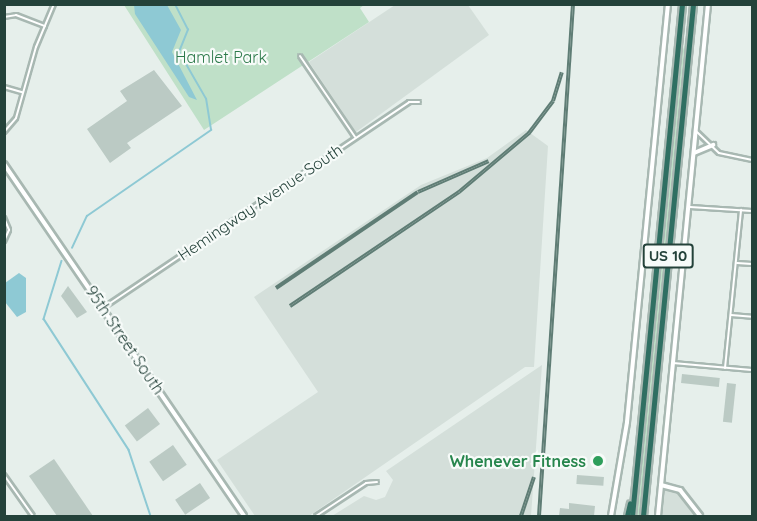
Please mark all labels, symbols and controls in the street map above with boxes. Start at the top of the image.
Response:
park label: Hamlet Park [175,47,267,67]
street label: Hemingway Avenue South [174,140,346,264]
road number: US 10 [642,244,694,268]
street label: 95th Street South [82,282,168,398]
place label: Whenever Fitness [450,451,586,471]
marker: Whenever Fitness [591,454,605,468]

